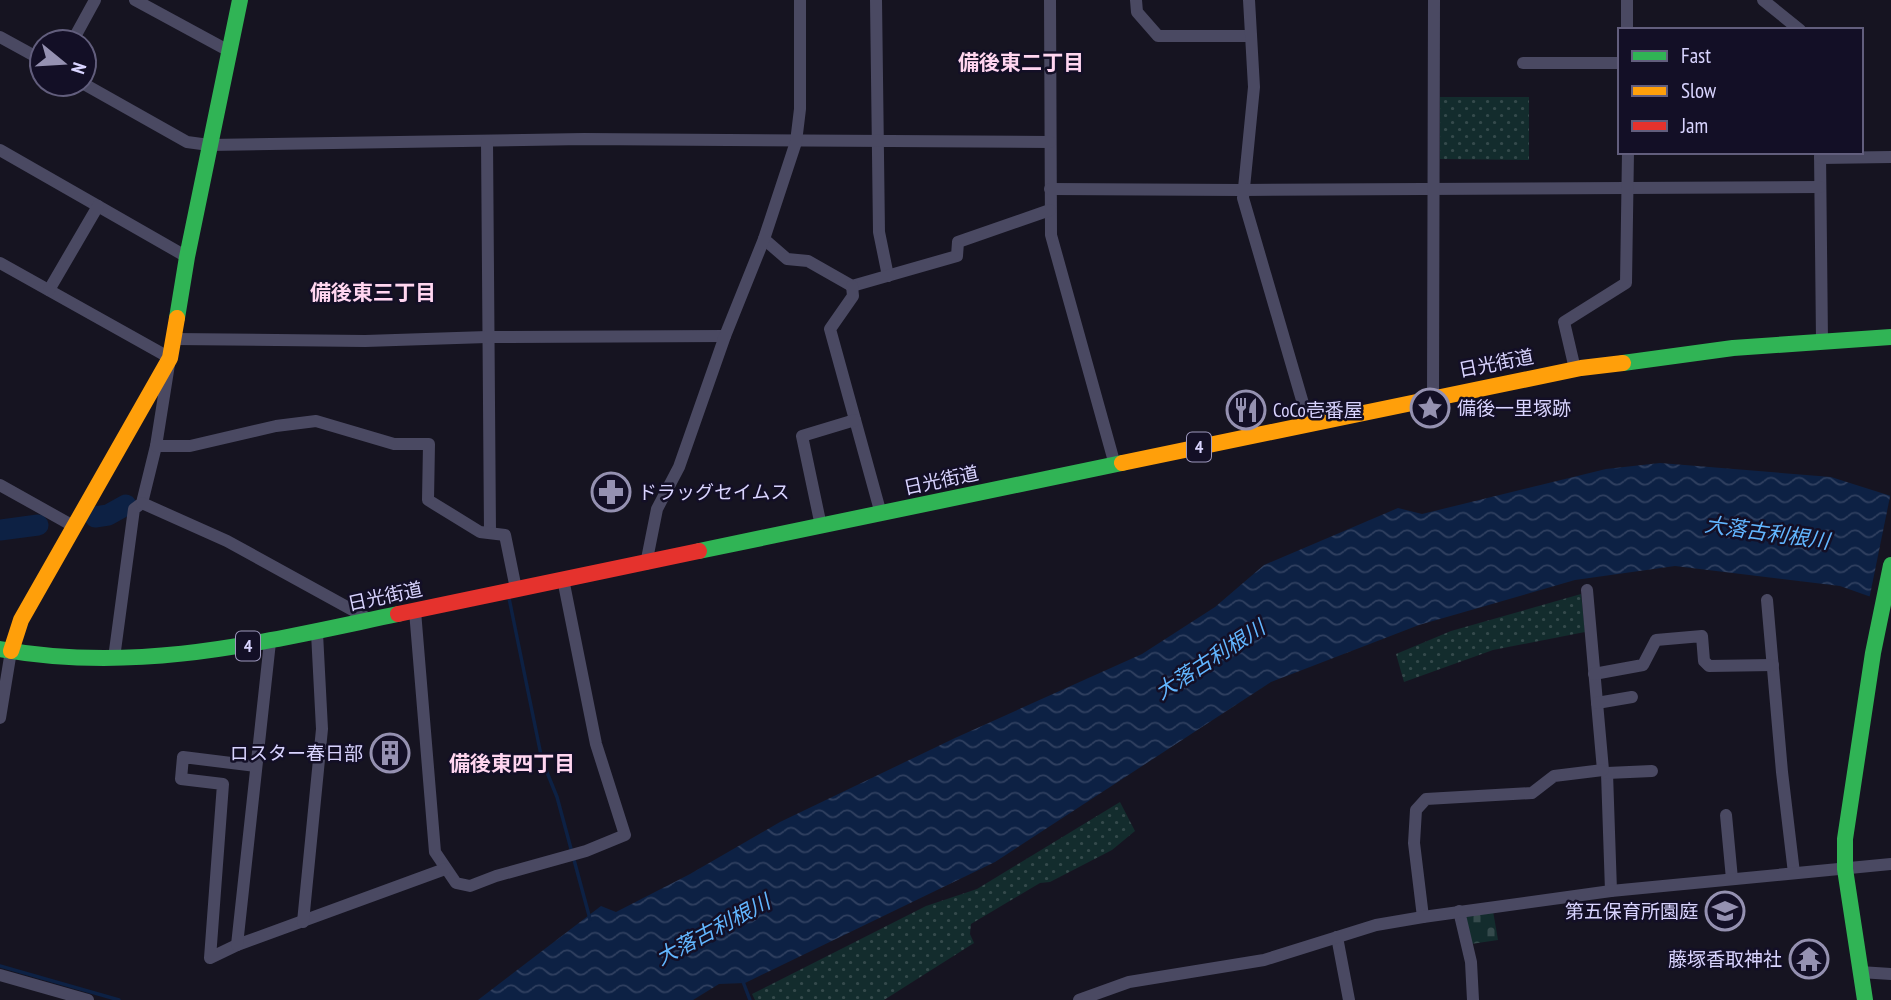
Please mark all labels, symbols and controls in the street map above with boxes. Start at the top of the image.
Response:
north arrow [28,28,98,98]
legend [1618,28,1863,154]
text: Fast [1681,42,1711,69]
district label: 備後東二丁目 [958,49,1084,76]
text: N [66,60,92,77]
text: Slow [1681,77,1717,104]
text: Jam [1680,112,1708,139]
district label: 備後東三丁目 [310,279,436,306]
street label: 日光街道 [1456,344,1536,382]
place icon: 備後一里塚跡 [1409,387,1451,429]
restaurant icon: CoCo壱番屋 [1225,389,1267,431]
place label: 備後一里塚跡 [1457,396,1571,420]
place label: CoCo壱番屋 [1273,398,1363,422]
road number: 4 [1187,432,1211,462]
street label: 日光街道 [901,460,981,500]
pharmacy icon: ドラッグセイムス [590,471,632,513]
place label: ドラッグセイムス [638,480,790,504]
water label: 大落古利根川 [1703,510,1833,555]
street label: 日光街道 [345,576,425,616]
water label: 大落古利根川 [1150,613,1272,705]
road number: 4 [236,632,260,660]
building icon: ロスター春日部 [369,732,411,774]
place label: ロスター春日部 [230,741,363,765]
district label: 備後東四丁目 [449,750,575,777]
water label: 大落古利根川 [651,887,776,971]
school or university icon: 第五保育所園庭 [1704,890,1746,932]
place label: 第五保育所園庭 [1565,899,1698,923]
temple icon: 藤塚香取神社 [1788,938,1830,980]
place label: 藤塚香取神社 [1668,947,1782,971]

